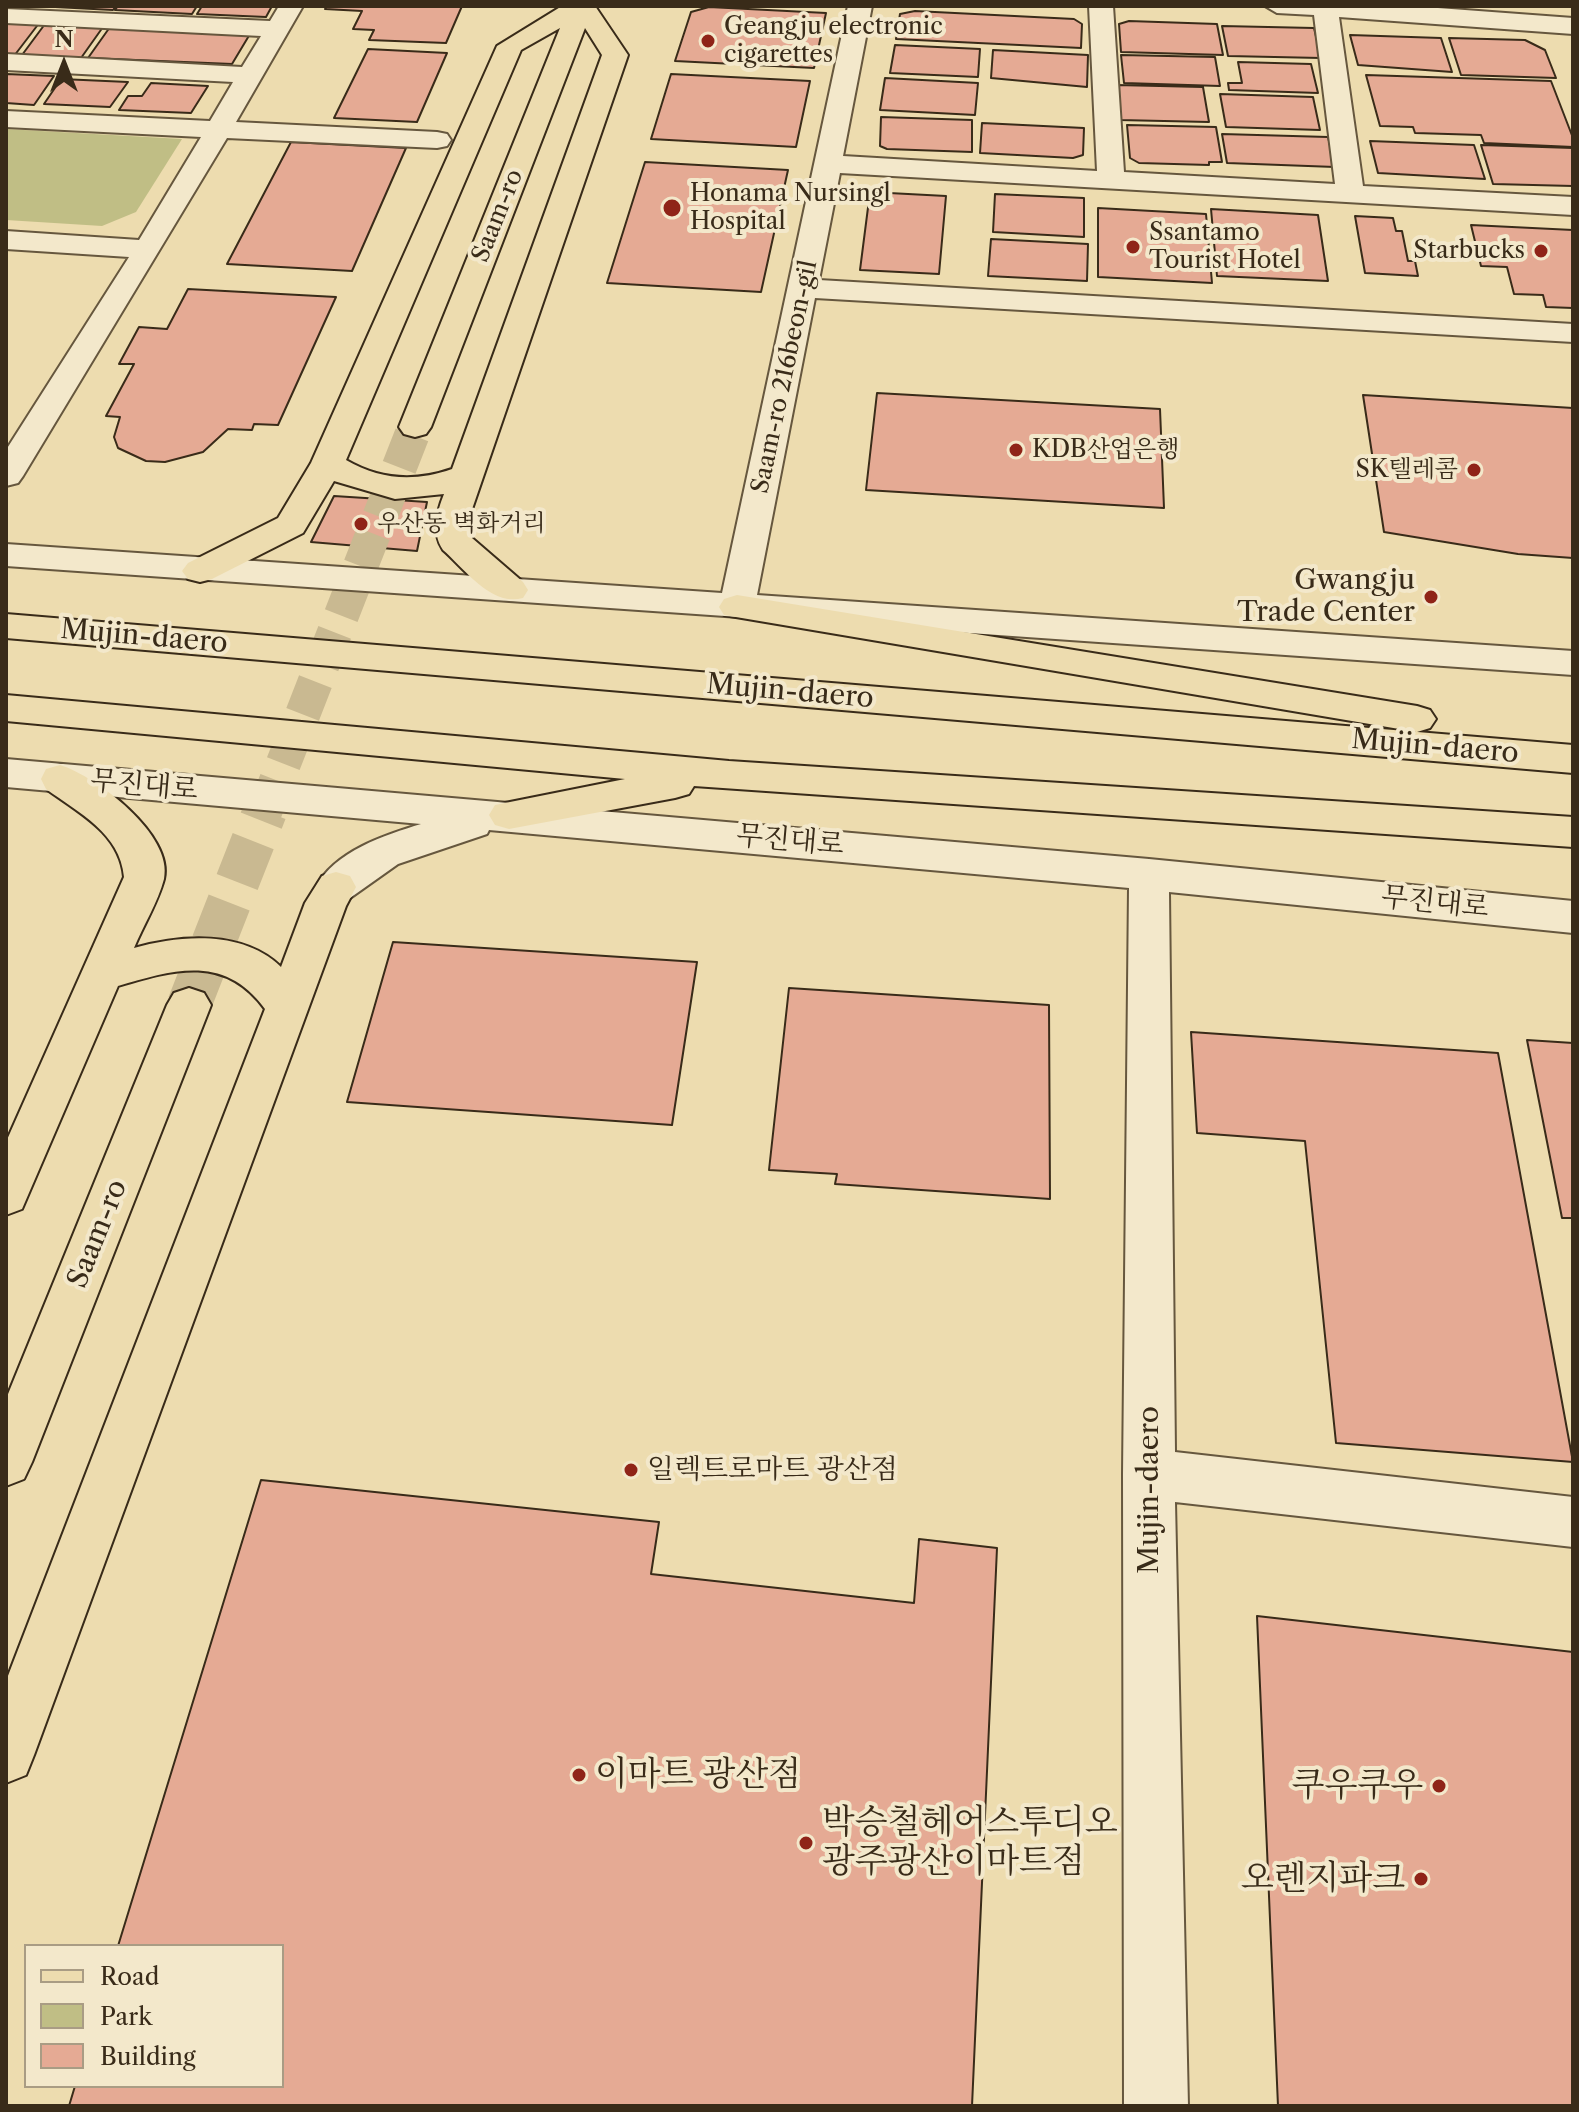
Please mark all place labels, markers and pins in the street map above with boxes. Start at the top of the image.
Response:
place label: Geangju electronic cigarettes [724,13,943,69]
marker: Geangju electronic cigarettes [699,32,717,50]
place label: Honama Nursingl Hospital [690,180,891,236]
marker: Honama Nursingl Hospital [661,197,683,219]
place label: Ssantamo Tourist Hotel [1149,219,1301,275]
place label: Starbucks [1413,237,1525,265]
marker: Ssantamo Tourist Hotel [1124,238,1142,256]
marker: Starbucks [1532,242,1550,260]
place label: KDB산업은행 [1032,436,1179,464]
marker: KDB산업은행 [1007,441,1025,459]
place label: SK텔레콤 [1355,456,1458,484]
marker: SK텔레콤 [1465,461,1483,479]
place label: 우산동 벽화거리 [377,510,546,538]
marker: 우산동 벽화거리 [352,515,370,533]
place label: Gwangju Trade Center [1237,564,1415,630]
marker: Gwangju Trade Center [1422,588,1440,606]
place label: 일렉트로마트 광산점 [647,1453,898,1487]
marker: 일렉트로마트 광산점 [622,1461,640,1479]
place label: 이마트 광산점 [595,1755,801,1795]
marker: 이마트 광산점 [570,1766,588,1784]
place label: 쿠우쿠우 [1292,1766,1423,1806]
marker: 쿠우쿠우 [1430,1777,1448,1795]
place label: 박승철헤어스투디오 광주광산이마트점 [822,1803,1118,1882]
marker: 박승철헤어스투디오 광주광산이마트점 [797,1834,815,1852]
place label: 오렌지파크 [1241,1859,1405,1899]
marker: 오렌지파크 [1412,1870,1430,1888]

